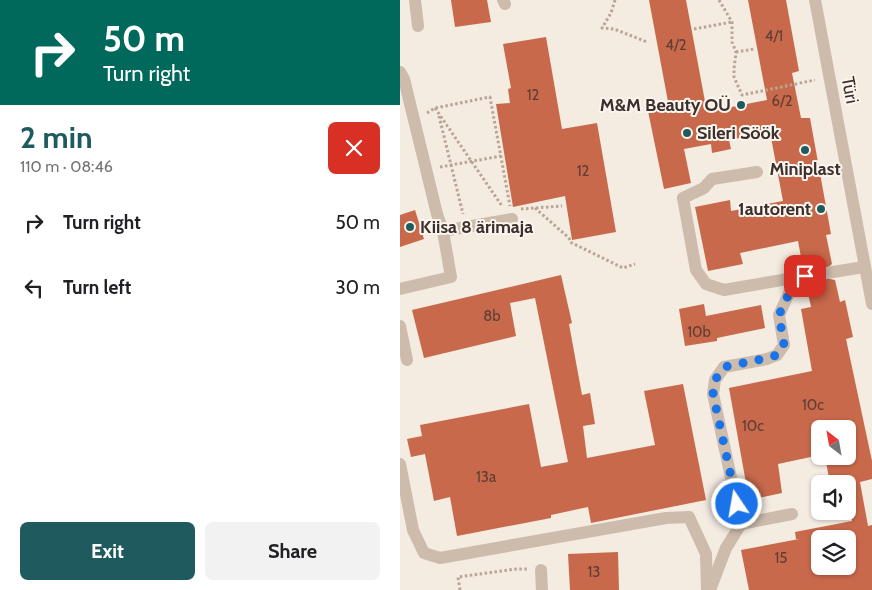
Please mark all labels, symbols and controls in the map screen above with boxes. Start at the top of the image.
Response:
text: 50 m [103,17,185,60]
icon: right [20,20,85,85]
house number: 4/1 [765,27,783,45]
house number: 4/2 [665,36,687,54]
text: Turn right [103,60,190,87]
street label: Türi [837,75,863,105]
house number: 12 [527,86,540,104]
house number: 6/2 [771,92,793,110]
place label: M&M Beauty OÜ [600,94,731,116]
marker: M&M Beauty OÜ [735,99,747,111]
text: 2 min [20,119,92,156]
button: close [328,122,380,174]
place label: Sileri Söök [697,122,780,144]
marker: Sileri Söök [681,127,693,139]
marker: Miniplast [799,144,811,156]
text: 110 m · 08:46 [20,157,113,176]
place label: Miniplast [769,158,841,180]
house number: 12 [577,162,590,180]
place label: 1autorent [738,198,811,220]
marker: 1autorent [815,203,827,215]
icon: right [20,209,48,237]
text: Turn right [63,211,141,234]
text: 50 m [336,211,380,234]
place label: Kiisa 8 ärimaja [420,216,533,238]
marker: Kiisa 8 ärimaja [404,221,416,233]
pin [784,255,826,297]
icon: arrive [791,262,819,290]
icon: left [20,274,48,302]
text: Turn left [63,276,131,299]
text: 30 m [336,276,380,299]
house number: 8b [483,307,501,325]
house number: 10b [687,323,711,341]
house number: 10c [802,396,824,414]
house number: 10c [742,417,764,435]
north arrow [811,420,856,465]
map controls [811,420,856,575]
house number: 13a [476,468,497,486]
button: sound [811,475,856,520]
position arrow [710,477,762,529]
button: Exit [20,522,195,580]
button: Share [205,522,380,580]
button: layers [811,530,856,575]
house number: 15 [774,549,788,567]
house number: 13 [587,563,601,581]

